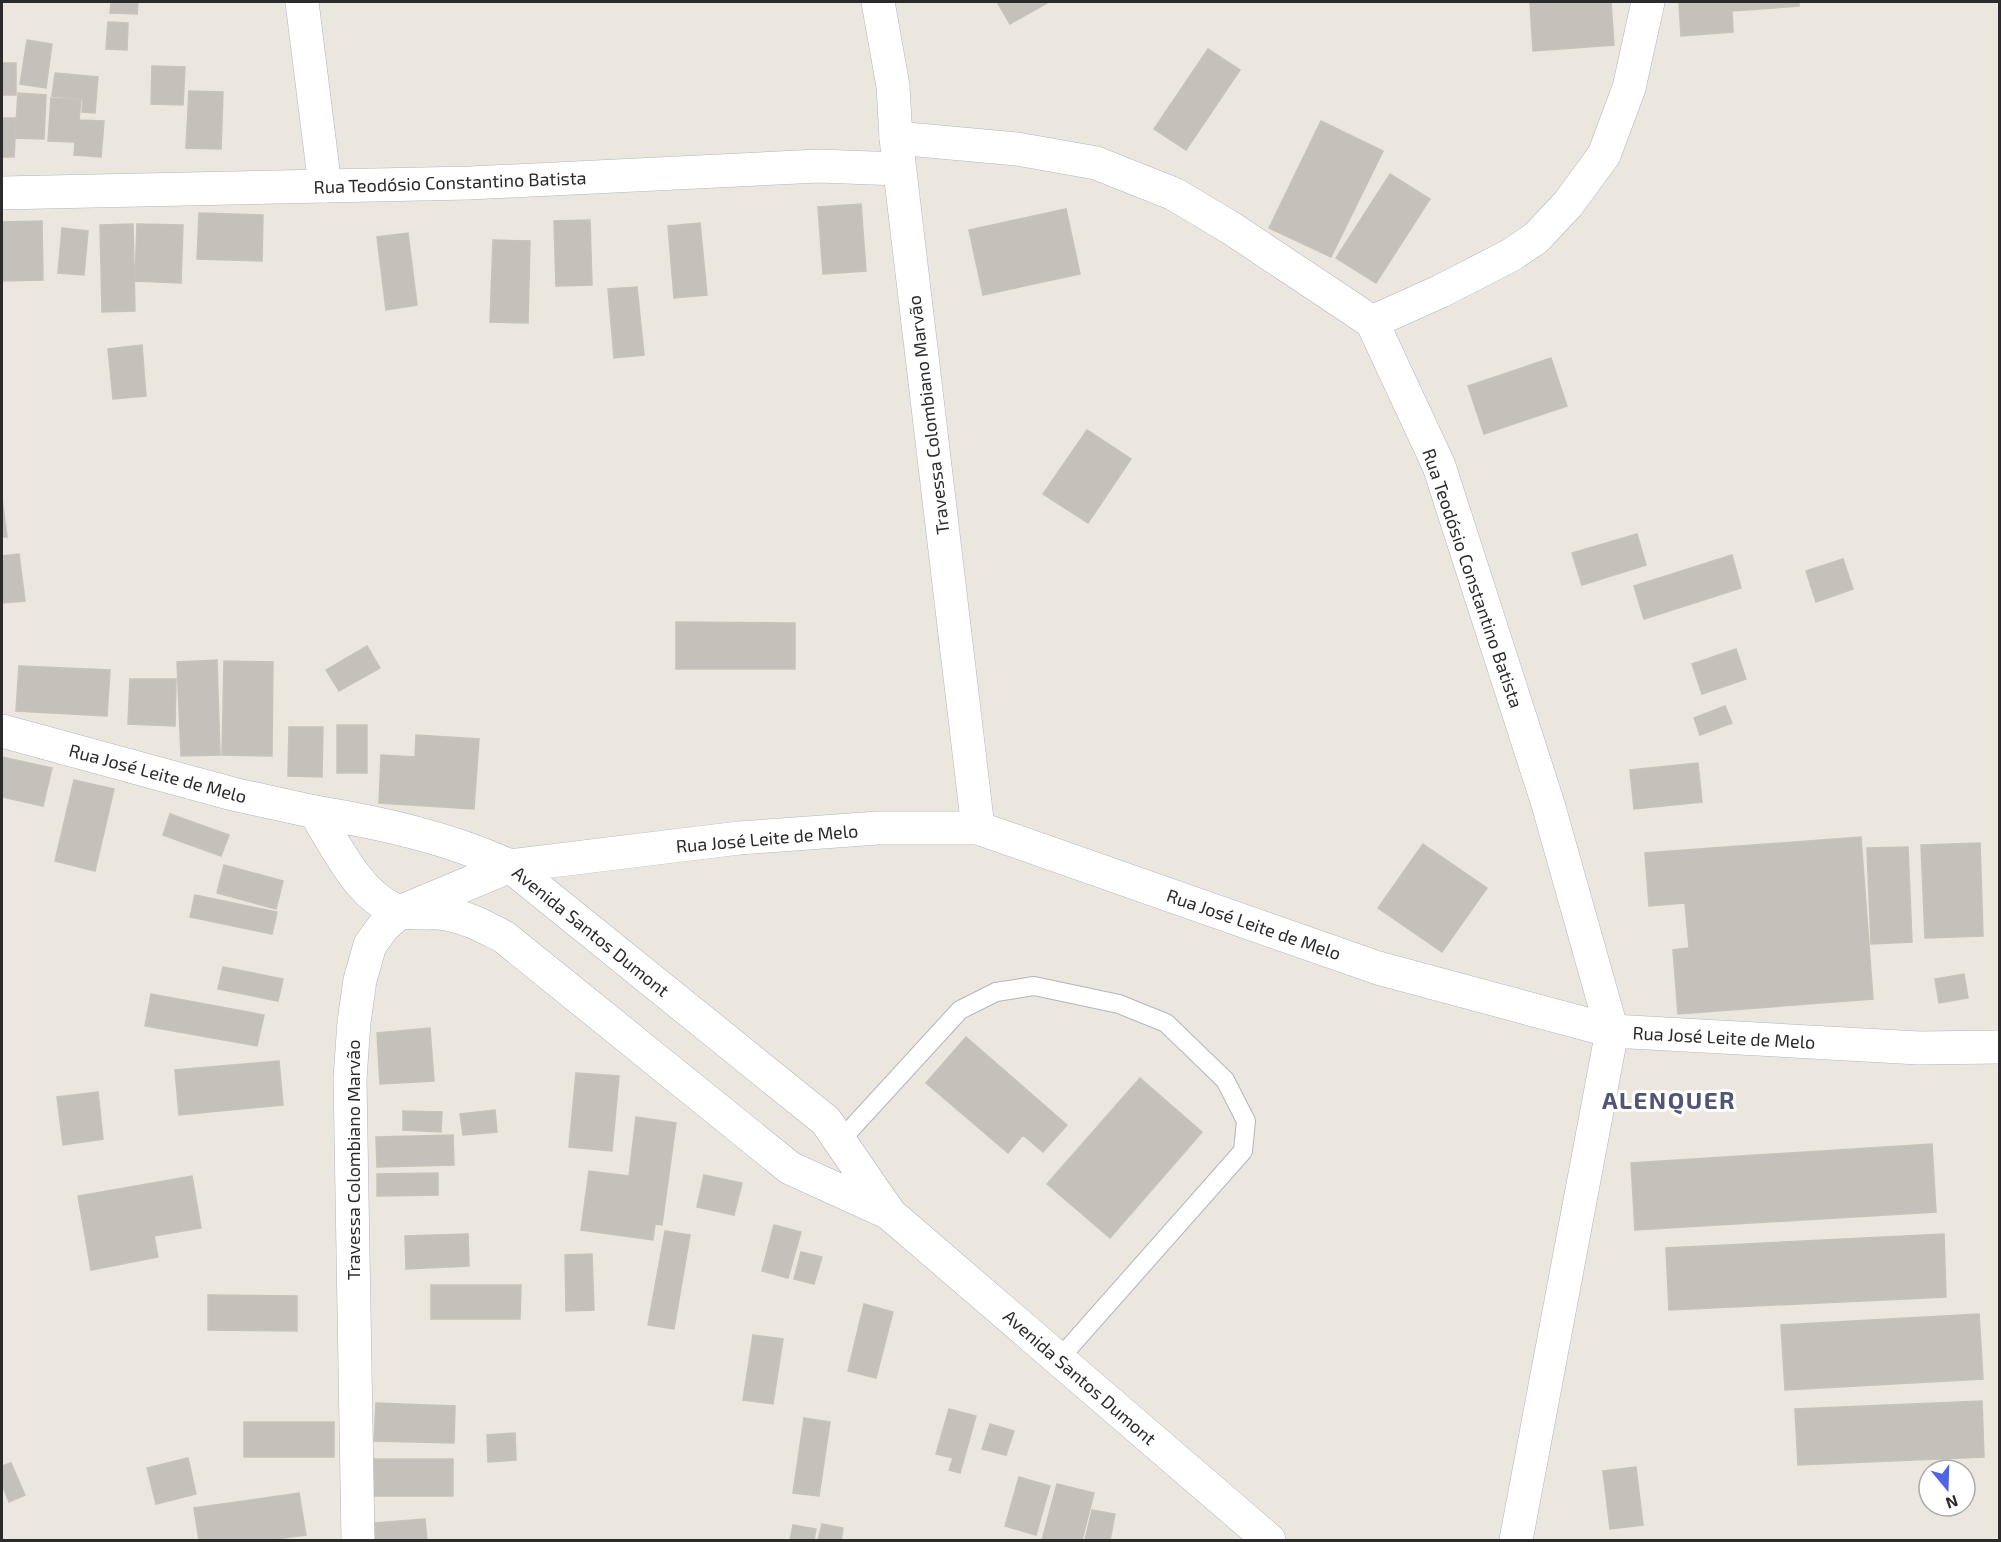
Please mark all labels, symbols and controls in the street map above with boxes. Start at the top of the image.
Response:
street label: Rua Teodósio Constantino Batista [313,166,587,198]
street label: Travessa Colombiano Marvão [902,294,954,536]
street label: Rua Teodósio Constantino Batista [1418,445,1528,711]
street label: Rua José Leite de Melo [67,739,249,807]
street label: Rua José Leite de Melo [675,819,859,857]
street label: Avenida Santos Dumont [508,861,674,1001]
street label: Rua José Leite de Melo [1164,884,1344,964]
street label: Rua José Leite de Melo [1632,1021,1816,1053]
street label: Travessa Colombiano Marvão [342,1040,364,1280]
district label: ALENQUER [1602,1085,1736,1115]
street label: Avenida Santos Dumont [999,1305,1161,1449]
north arrow [1917,1458,1977,1518]
text: N [1943,1492,1961,1514]

